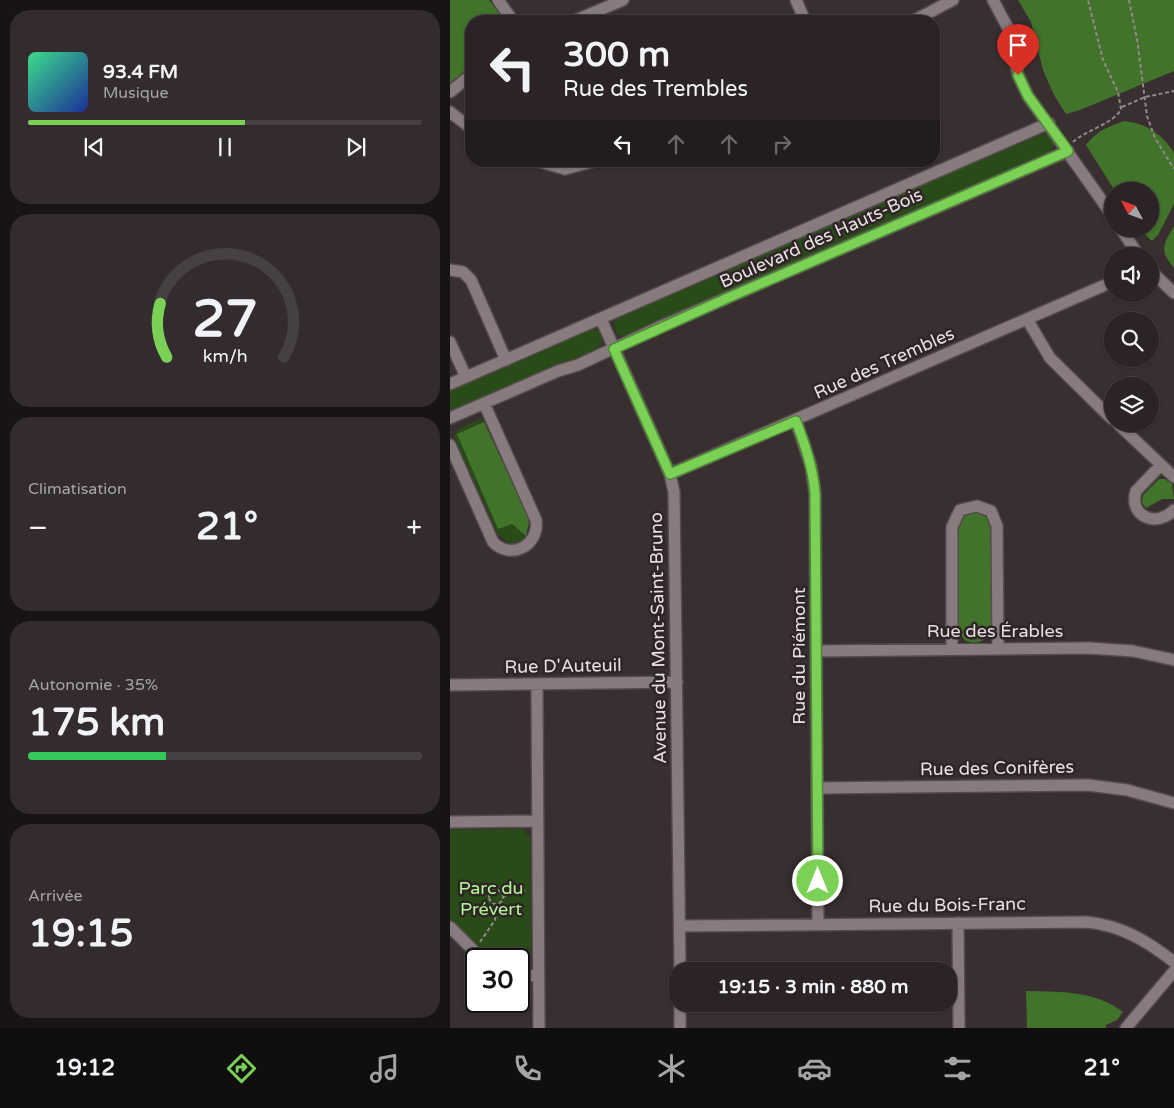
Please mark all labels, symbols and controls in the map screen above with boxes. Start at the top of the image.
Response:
pin [997,24,1039,75]
icon: arrive [1004,31,1032,59]
text: 300 m [563,34,670,76]
icon: left [480,35,545,100]
text: 93.4 FM [103,61,178,83]
text: Rue des Trembles [563,76,748,102]
text: Musique [103,83,169,103]
icon: left [609,130,637,158]
icon: ahead [662,130,690,158]
icon: ahead [715,130,743,158]
icon: right [768,130,796,158]
icon: previous [80,133,108,161]
icon: pause [211,133,239,161]
icon: next [342,133,370,161]
north arrow [1104,182,1159,238]
map controls [1104,182,1159,432]
street label: Boulevard des Hauts-Bois [716,183,926,293]
button: sound [1104,247,1159,302]
text: 27 [192,288,258,351]
button: search [1104,312,1159,367]
street label: Rue des Trembles [810,322,958,404]
text: km/h [203,346,247,367]
button: layers [1104,377,1159,432]
text: Climatisation [28,479,127,499]
text: 21° [196,504,258,550]
text: − [28,511,48,545]
text: + [406,511,422,545]
street label: Avenue du Mont-Saint-Bruno [645,512,671,764]
street label: Rue du Piémont [788,587,810,725]
street label: Rue des Érables [927,620,1063,642]
street label: Rue D'Auteuil [504,654,622,678]
text: Autonomie · 35% [28,675,158,695]
text: 175 km [28,700,165,746]
street label: Rue des Conifères [920,756,1074,780]
position arrow [791,854,843,906]
park label: Parc du Prévert [459,877,523,920]
text: Arrivée [28,886,83,906]
street label: Rue du Bois-Franc [868,893,1026,917]
text: 19:15 [28,911,133,957]
speed limit sign: 30 [465,948,530,1013]
text: 19:15 · 3 min · 880 m [717,976,909,998]
icon: directions [224,1051,259,1086]
icon: music [367,1051,402,1086]
icon: phone [510,1051,545,1086]
icon: climate [654,1051,689,1086]
icon: car [797,1051,832,1086]
icon: filters [940,1051,975,1086]
text: 19:12 [54,1055,115,1081]
text: 21° [1084,1055,1120,1081]

